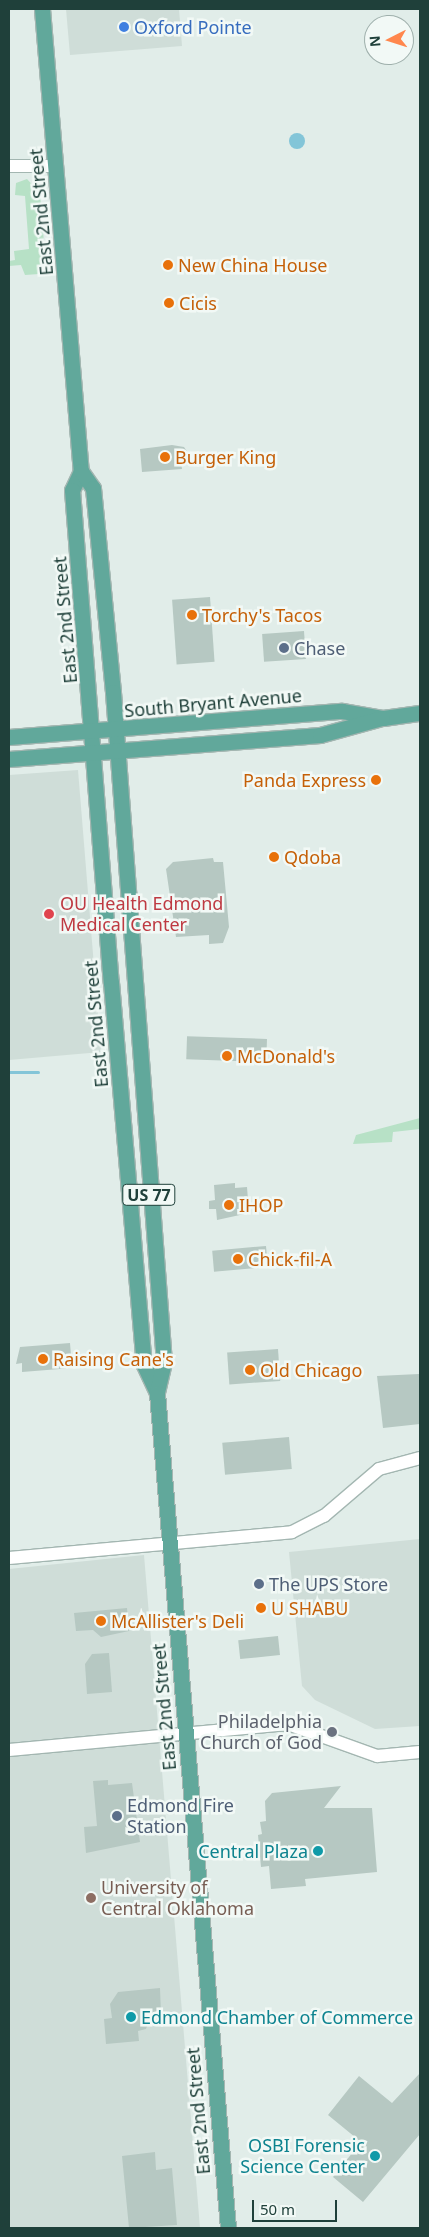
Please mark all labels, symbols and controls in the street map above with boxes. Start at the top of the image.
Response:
north arrow [364,15,414,65]
place label: Oxford Pointe [134,16,252,38]
marker: Oxford Pointe [118,21,130,33]
text: N [365,35,385,48]
street label: East 2nd Street [25,148,57,276]
place label: New China House [178,254,327,276]
marker: New China House [162,259,174,271]
place label: Cicis [179,292,217,314]
marker: Cicis [163,297,175,309]
place label: Burger King [175,446,276,468]
marker: Burger King [159,451,171,463]
street label: East 2nd Street [49,556,81,684]
place label: Torchy's Tacos [202,604,322,626]
marker: Torchy's Tacos [186,609,198,621]
place label: Chase [294,637,345,659]
marker: Chase [278,642,290,654]
street label: South Bryant Avenue [123,684,303,722]
place label: Panda Express [243,769,366,791]
marker: Panda Express [370,774,382,786]
place label: Qdoba [284,846,341,868]
marker: Qdoba [268,851,280,863]
place label: OU Health Edmond Medical Center [60,893,223,936]
marker: OU Health Edmond Medical Center [42,907,56,921]
street label: East 2nd Street [80,960,112,1088]
place label: McDonald's [237,1045,335,1067]
marker: McDonald's [221,1050,233,1062]
road number: US 77 [122,1182,176,1208]
place label: IHOP [239,1194,283,1216]
marker: IHOP [223,1199,235,1211]
place label: Chick-fil-A [248,1248,332,1270]
marker: Chick-fil-A [232,1253,244,1265]
place label: Raising Cane's [53,1348,174,1370]
marker: Raising Cane's [37,1353,49,1365]
place label: Old Chicago [260,1359,362,1381]
marker: Old Chicago [244,1364,256,1376]
place label: The UPS Store [269,1573,388,1595]
marker: The UPS Store [253,1578,265,1590]
place label: U SHABU [271,1597,348,1619]
marker: U SHABU [255,1602,267,1614]
place label: McAllister's Deli [111,1610,244,1632]
marker: McAllister's Deli [95,1615,107,1627]
street label: East 2nd Street [148,1643,180,1771]
place label: Philadelphia Church of God [200,1711,322,1754]
marker: Philadelphia Church of God [326,1726,338,1738]
place label: Edmond Fire Station [127,1795,234,1838]
marker: Edmond Fire Station [111,1810,123,1822]
place label: Central Plaza [198,1840,308,1862]
marker: Central Plaza [312,1845,324,1857]
place label: University of Central Oklahoma [101,1877,254,1920]
marker: University of Central Oklahoma [85,1892,97,1904]
place label: Edmond Chamber of Commerce [141,2006,413,2028]
marker: Edmond Chamber of Commerce [125,2011,137,2023]
street label: East 2nd Street [182,2047,214,2175]
place label: OSBI Forensic Science Center [240,2135,365,2178]
marker: OSBI Forensic Science Center [369,2150,381,2162]
scale bar [254,2190,339,2222]
text: 50 m [260,2199,295,2219]

